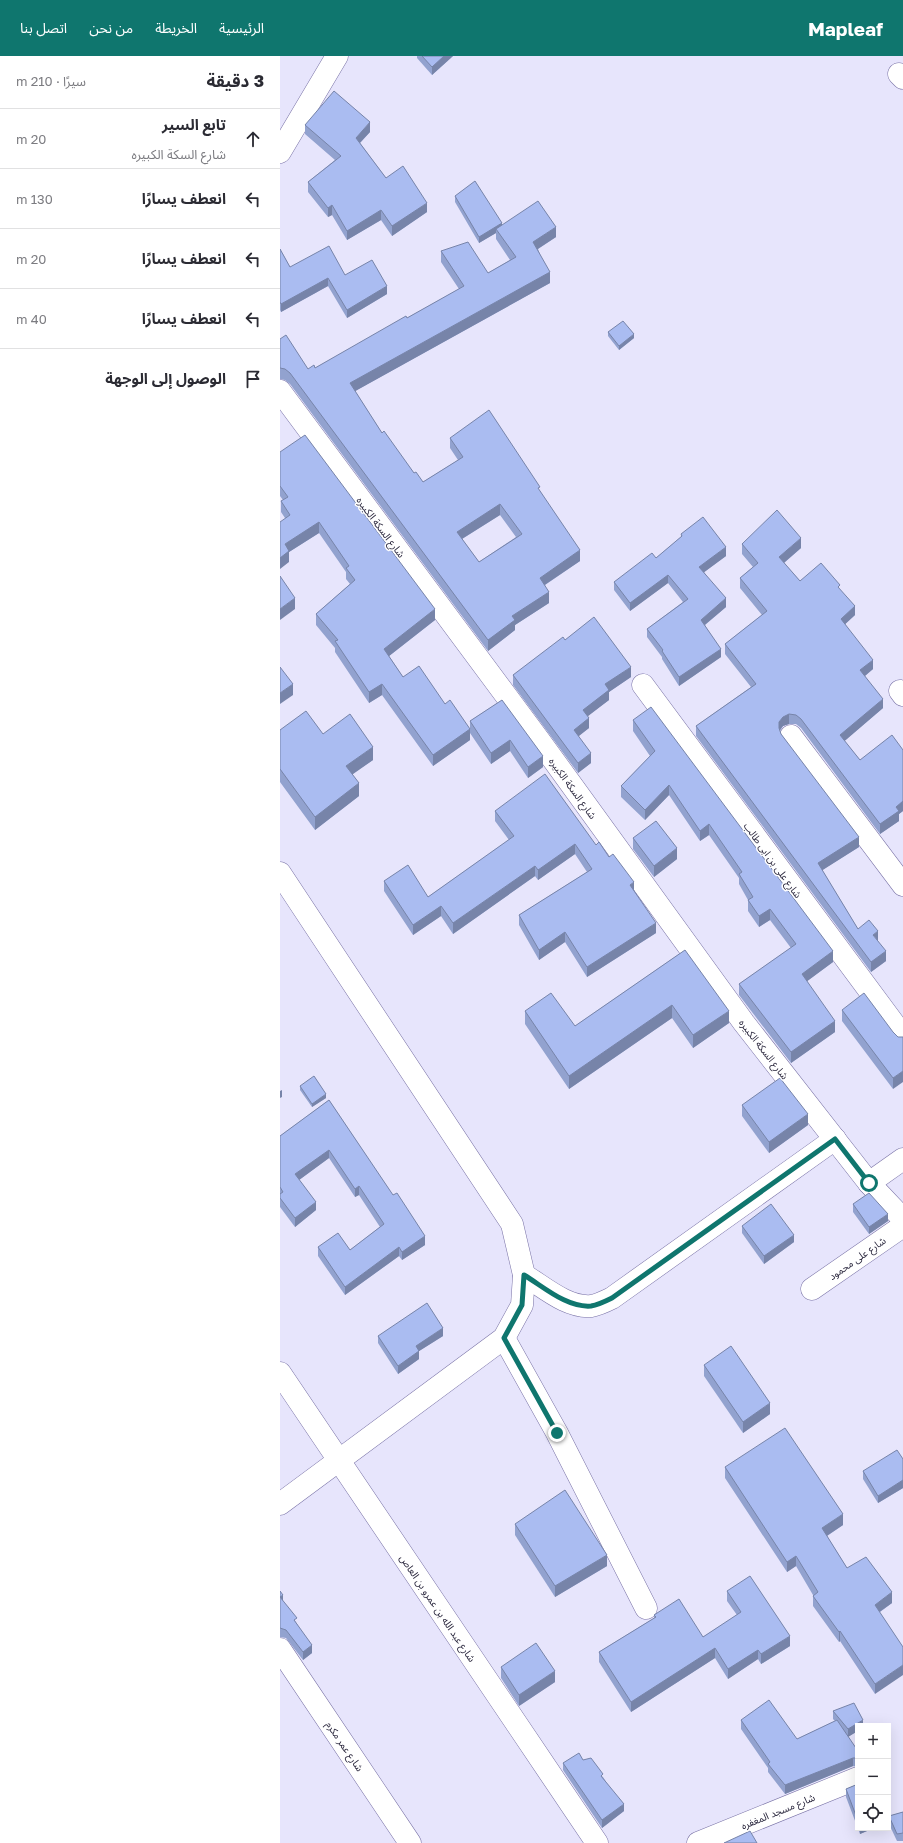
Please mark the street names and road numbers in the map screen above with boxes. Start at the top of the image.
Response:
street label: شارع السكة الكبيره [353,494,408,561]
street label: شارع السكة الكبيره [545,755,599,822]
street label: شارع على بن ابى طالب [740,820,805,901]
street label: شارع السكة الكبيره [735,1017,791,1083]
street label: شارع على محمود [826,1234,889,1284]
street label: شارع عبد الله بن عمرو بن العاص [396,1552,478,1665]
street label: شارع عمر مكرم [321,1719,366,1775]
street label: شارع مسجد المغفره [739,1791,818,1833]

